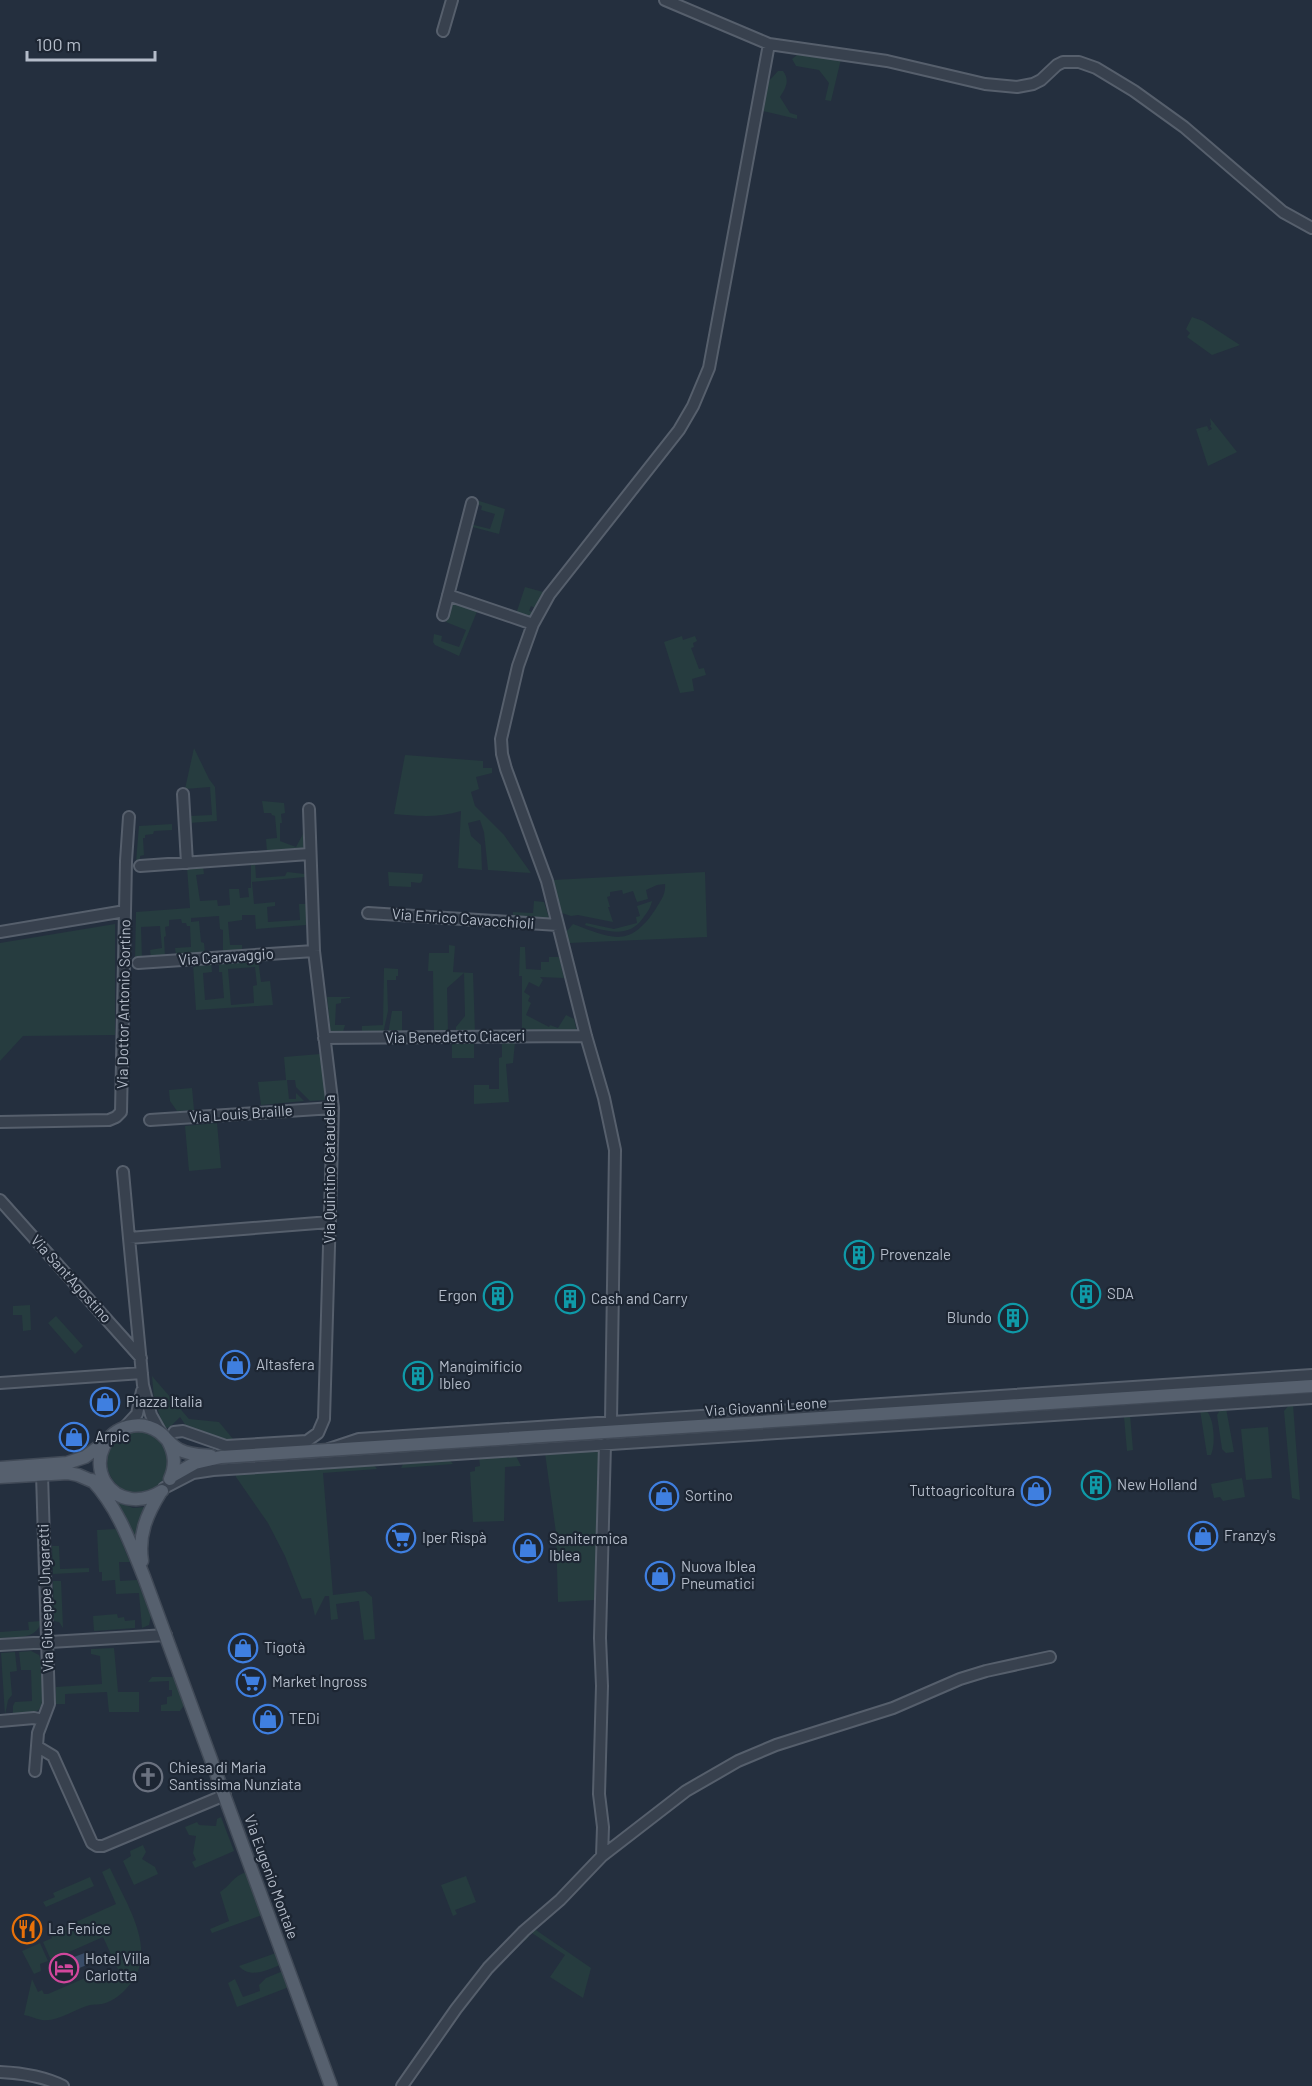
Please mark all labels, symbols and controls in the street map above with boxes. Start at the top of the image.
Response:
scale bar [27,24,154,62]
text: 100 m [36,33,81,55]
street label: Via Enrico Cavacchioli [391,904,535,932]
street label: Via Dottor Antonio Sortino [113,919,133,1089]
street label: Via Caravaggio [178,944,274,968]
street label: Via Benedetto Ciaceri [385,1026,525,1046]
street label: Via Quintino Cataudella [320,1095,338,1243]
street label: Via Louis Braille [189,1100,293,1126]
street label: Via Sant'Agostino [28,1231,116,1326]
building icon: Provenzale [843,1239,875,1271]
place label: Provenzale [880,1245,951,1263]
building icon: SDA [1070,1278,1102,1310]
building icon: Ergon [482,1280,514,1312]
building icon: Cash and Carry [554,1283,586,1315]
place label: SDA [1107,1284,1134,1302]
place label: Ergon [438,1286,477,1304]
place label: Cash and Carry [591,1289,688,1307]
building icon: Blundo [997,1302,1029,1334]
place label: Blundo [947,1308,992,1326]
shop icon: Altasfera [219,1349,251,1381]
place label: Altasfera [256,1355,315,1373]
place label: Mangimificio Ibleo [439,1357,523,1392]
building icon: Mangimificio Ibleo [402,1360,434,1392]
shop icon: Piazza Italia [89,1386,121,1418]
place label: Piazza Italia [126,1392,202,1410]
street label: Via Giovanni Leone [704,1393,828,1419]
shop icon: Arpic [58,1421,90,1453]
place label: Arpic [95,1427,130,1445]
building icon: New Holland [1080,1469,1112,1501]
shop icon: Tuttoagricoltura [1020,1475,1052,1507]
place label: New Holland [1117,1475,1197,1493]
shop icon: Sortino [648,1480,680,1512]
place label: Tuttoagricoltura [909,1481,1015,1499]
place label: Sortino [685,1486,733,1504]
shop icon: Franzy's [1187,1520,1219,1552]
supermarket icon: Iper Rispà [385,1522,417,1554]
street label: Via Giuseppe Ungaretti [33,1523,57,1673]
place label: Franzy's [1224,1526,1276,1544]
place label: Iper Rispà [422,1528,487,1546]
place label: Sanitermica Iblea [549,1529,628,1564]
shop icon: Sanitermica Iblea [512,1532,544,1564]
place label: Nuova Iblea Pneumatici [681,1557,756,1592]
shop icon: Nuova Iblea Pneumatici [644,1560,676,1592]
shop icon: Tigotà [227,1632,259,1664]
place label: Tigotà [264,1638,305,1656]
supermarket icon: Market Ingross [235,1666,267,1698]
place label: Market Ingross [272,1672,367,1690]
shop icon: TEDi [252,1703,284,1735]
place label: TEDi [289,1709,320,1727]
place label: Chiesa di Maria Santissima Nunziata [169,1758,301,1793]
church icon: Chiesa di Maria Santissima Nunziata [132,1761,164,1793]
street label: Via Eugenio Montale [241,1812,303,1941]
restaurant icon: La Fenice [11,1913,43,1945]
place label: La Fenice [48,1919,111,1937]
place label: Hotel Villa Carlotta [85,1949,150,1984]
hotel icon: Hotel Villa Carlotta [48,1952,80,1984]

